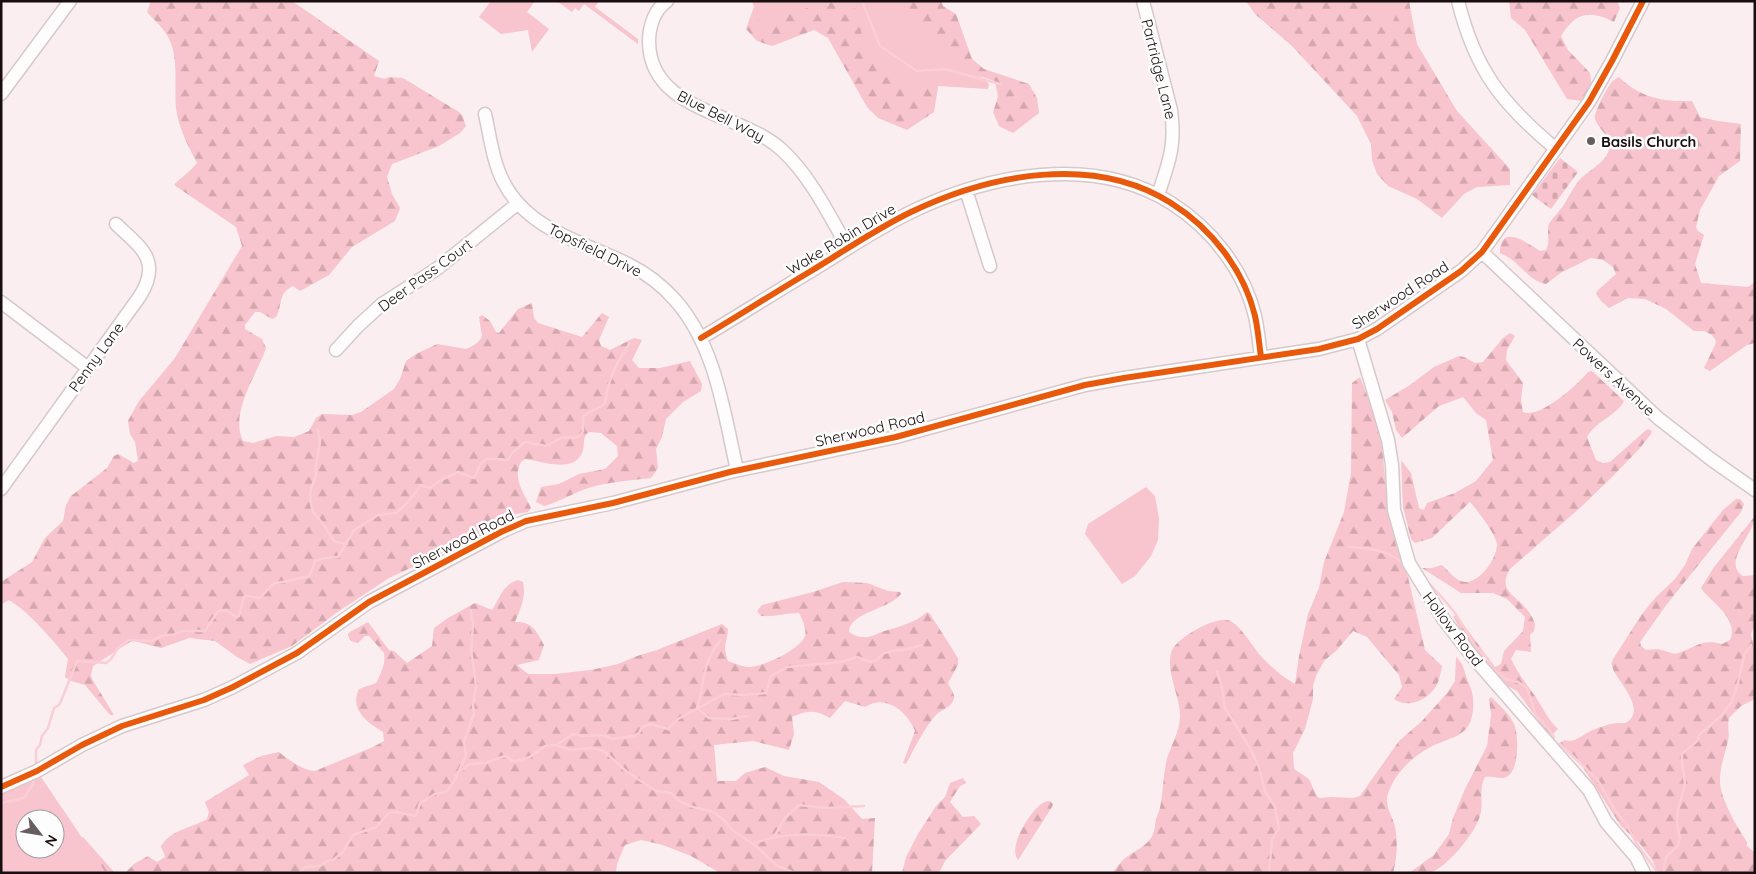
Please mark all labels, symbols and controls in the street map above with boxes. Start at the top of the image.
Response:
street label: Partridge Lane [1137,17,1181,121]
street label: Blue Bell Way [674,86,768,146]
place label: Basils Church [1601,132,1696,151]
marker: Basils Church [1585,135,1597,147]
street label: Wake Robin Drive [783,199,899,279]
street label: Topsfield Drive [545,219,645,281]
street label: Deer Pass Court [374,234,476,316]
street label: Sherwood Road [1348,257,1452,333]
street label: Penny Lane [64,318,128,396]
street label: Powers Avenue [1569,334,1659,420]
street label: Sherwood Road [813,407,927,451]
street label: Sherwood Road [409,505,517,573]
street label: Hollow Road [1419,588,1487,670]
north arrow [15,809,65,859]
text: N [41,832,62,850]

